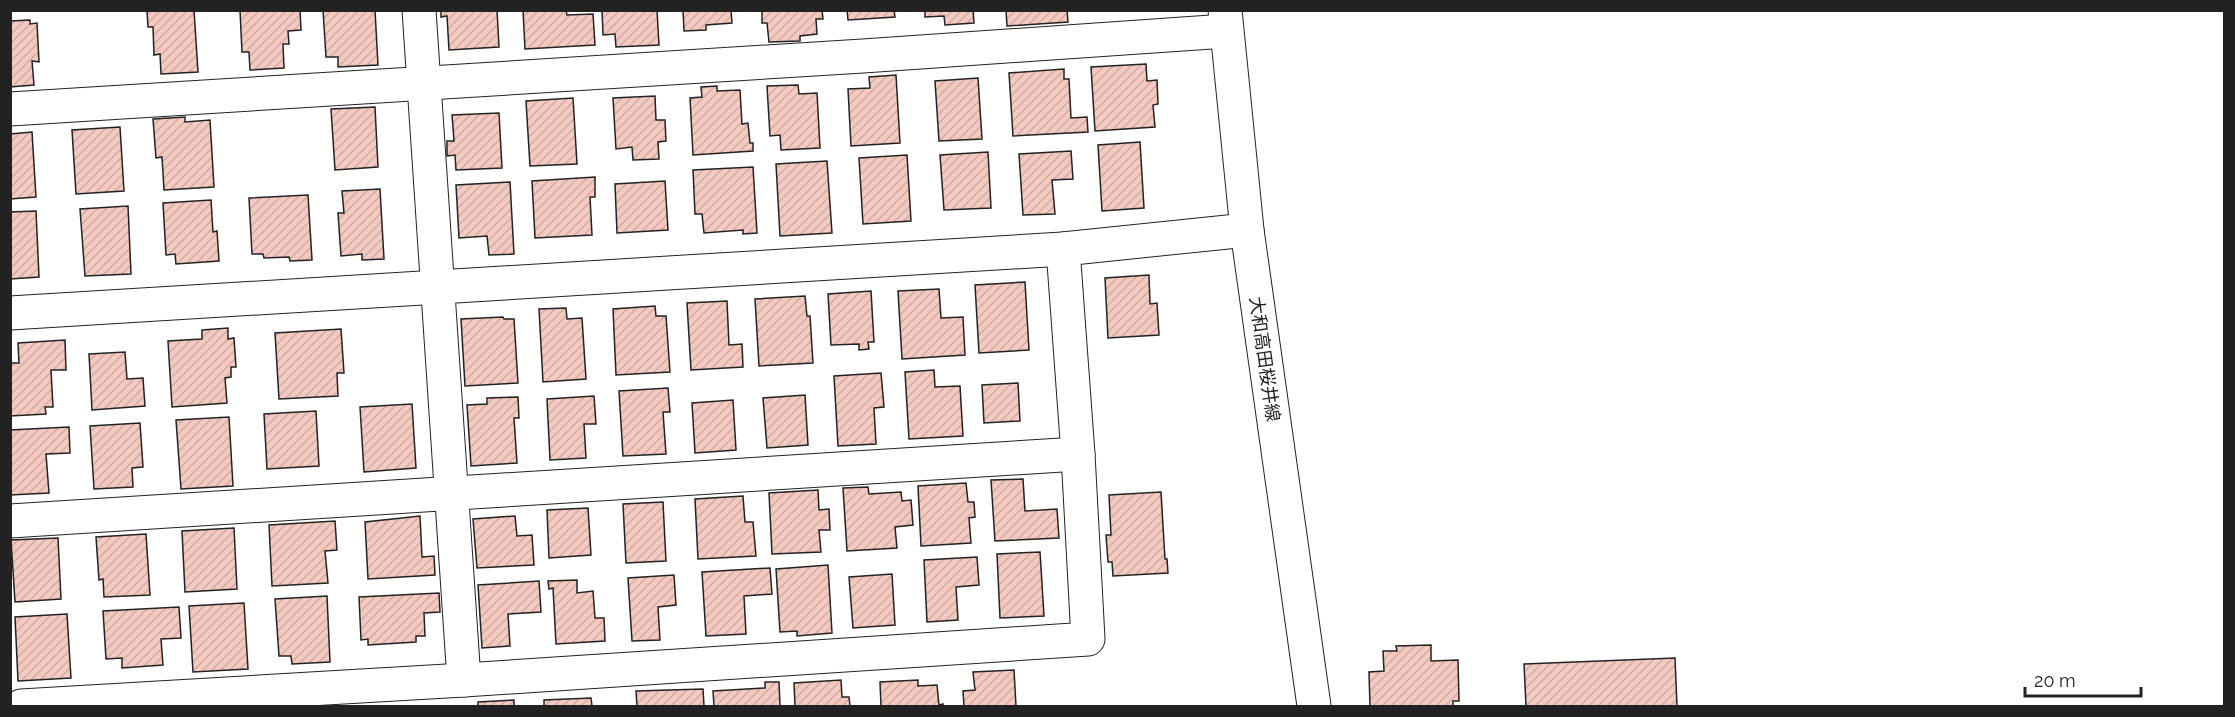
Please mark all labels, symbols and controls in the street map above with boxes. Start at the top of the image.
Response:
street label: 大和高田桜井線 [1246,295,1284,423]
scale bar [2025,660,2140,698]
text: 20 m [2034,670,2076,691]

